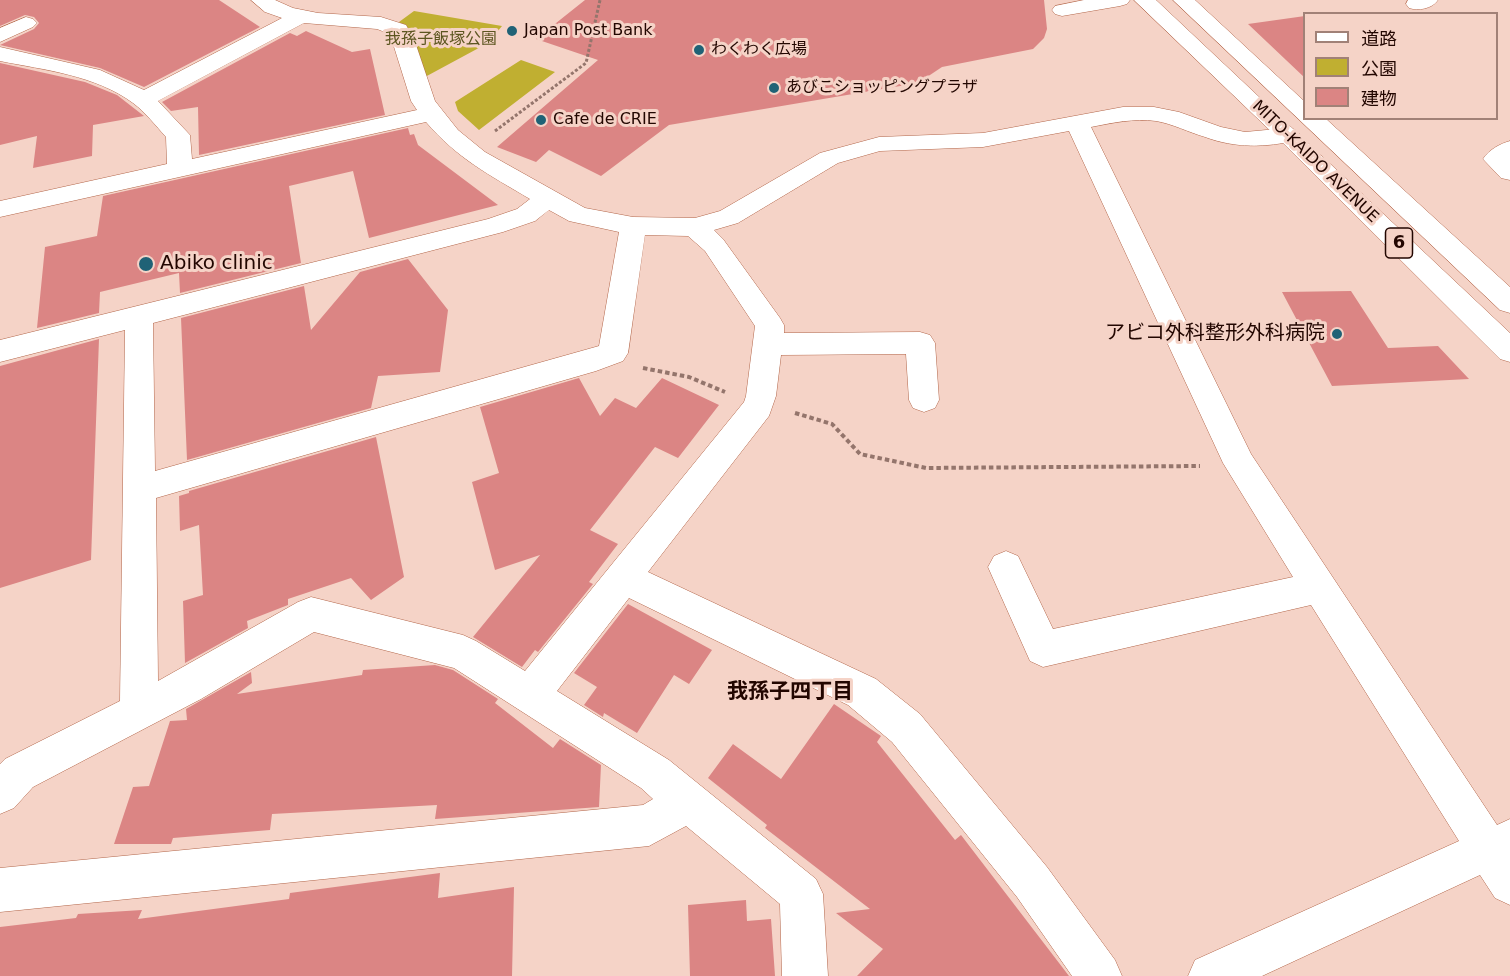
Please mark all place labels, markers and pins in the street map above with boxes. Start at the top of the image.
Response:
place label: Japan Post Bank [524,21,652,41]
marker: Japan Post Bank [505,24,519,38]
place label: わくわく広場 [711,40,807,60]
marker: わくわく広場 [692,43,706,57]
place label: あびこショッピングプラザ [786,78,978,98]
marker: あびこショッピングプラザ [767,81,781,95]
place label: Cafe de CRIE [553,110,657,130]
marker: Cafe de CRIE [534,113,548,127]
place label: Abiko clinic [160,252,273,276]
marker: Abiko clinic [137,255,155,273]
place label: アビコ外科整形外科病院 [1105,322,1325,346]
marker: アビコ外科整形外科病院 [1330,327,1344,341]

